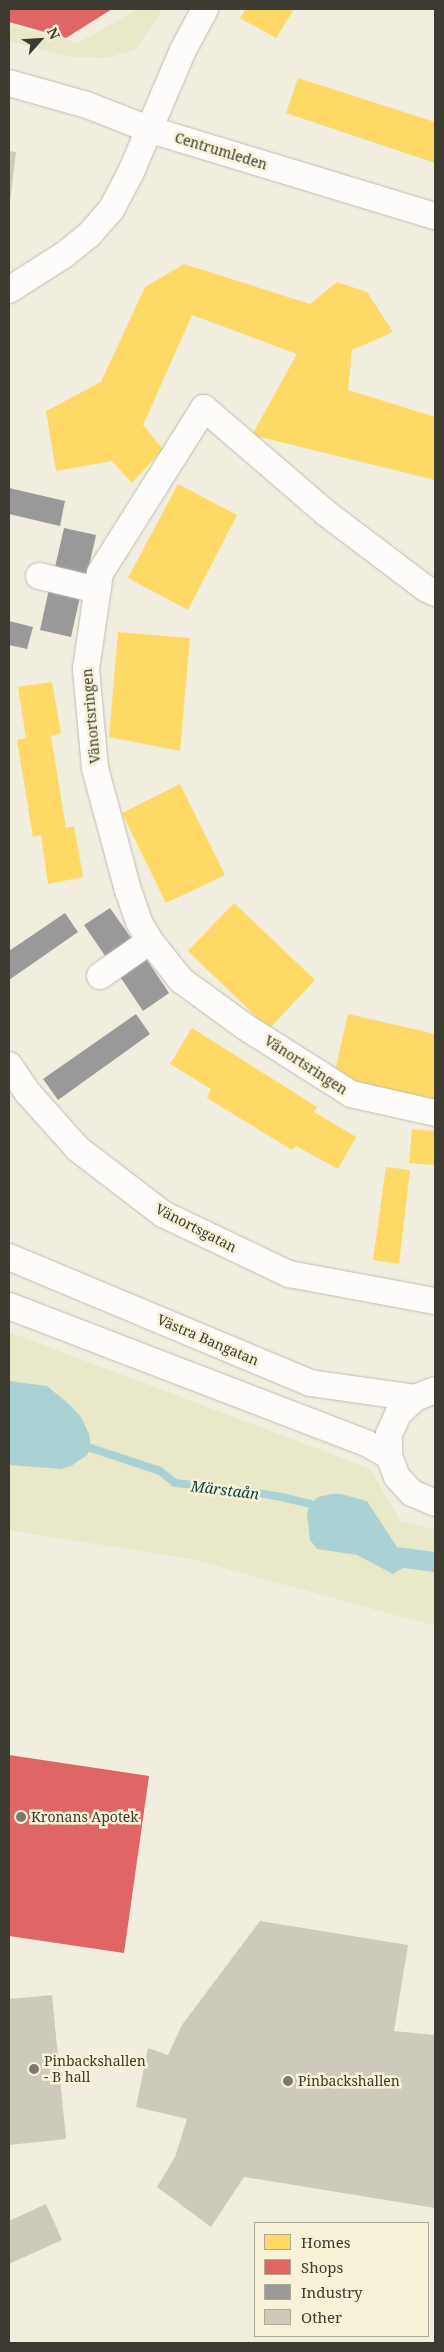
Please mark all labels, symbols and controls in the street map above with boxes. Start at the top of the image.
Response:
north arrow [15,15,65,65]
text: N [43,24,65,42]
street label: Centrumleden [173,129,269,173]
street label: Vänortsringen [78,668,104,764]
street label: Vänortsringen [261,1032,351,1098]
street label: Vänortsgatan [153,1200,239,1256]
street label: Västra Bangatan [155,1311,261,1369]
water label: Märstaån [190,1477,260,1503]
place label: Kronans Apotek [31,1809,139,1825]
marker: Kronans Apotek [15,1811,27,1823]
place label: Pinbackshallen - B hall [44,2053,146,2086]
marker: Pinbackshallen - B hall [28,2063,40,2075]
place label: Pinbackshallen [298,2073,400,2089]
marker: Pinbackshallen [282,2075,294,2087]
legend [254,2222,429,2337]
text: Homes [301,2232,351,2252]
text: Shops [301,2257,343,2277]
text: Industry [301,2282,363,2302]
text: Other [301,2307,342,2327]

